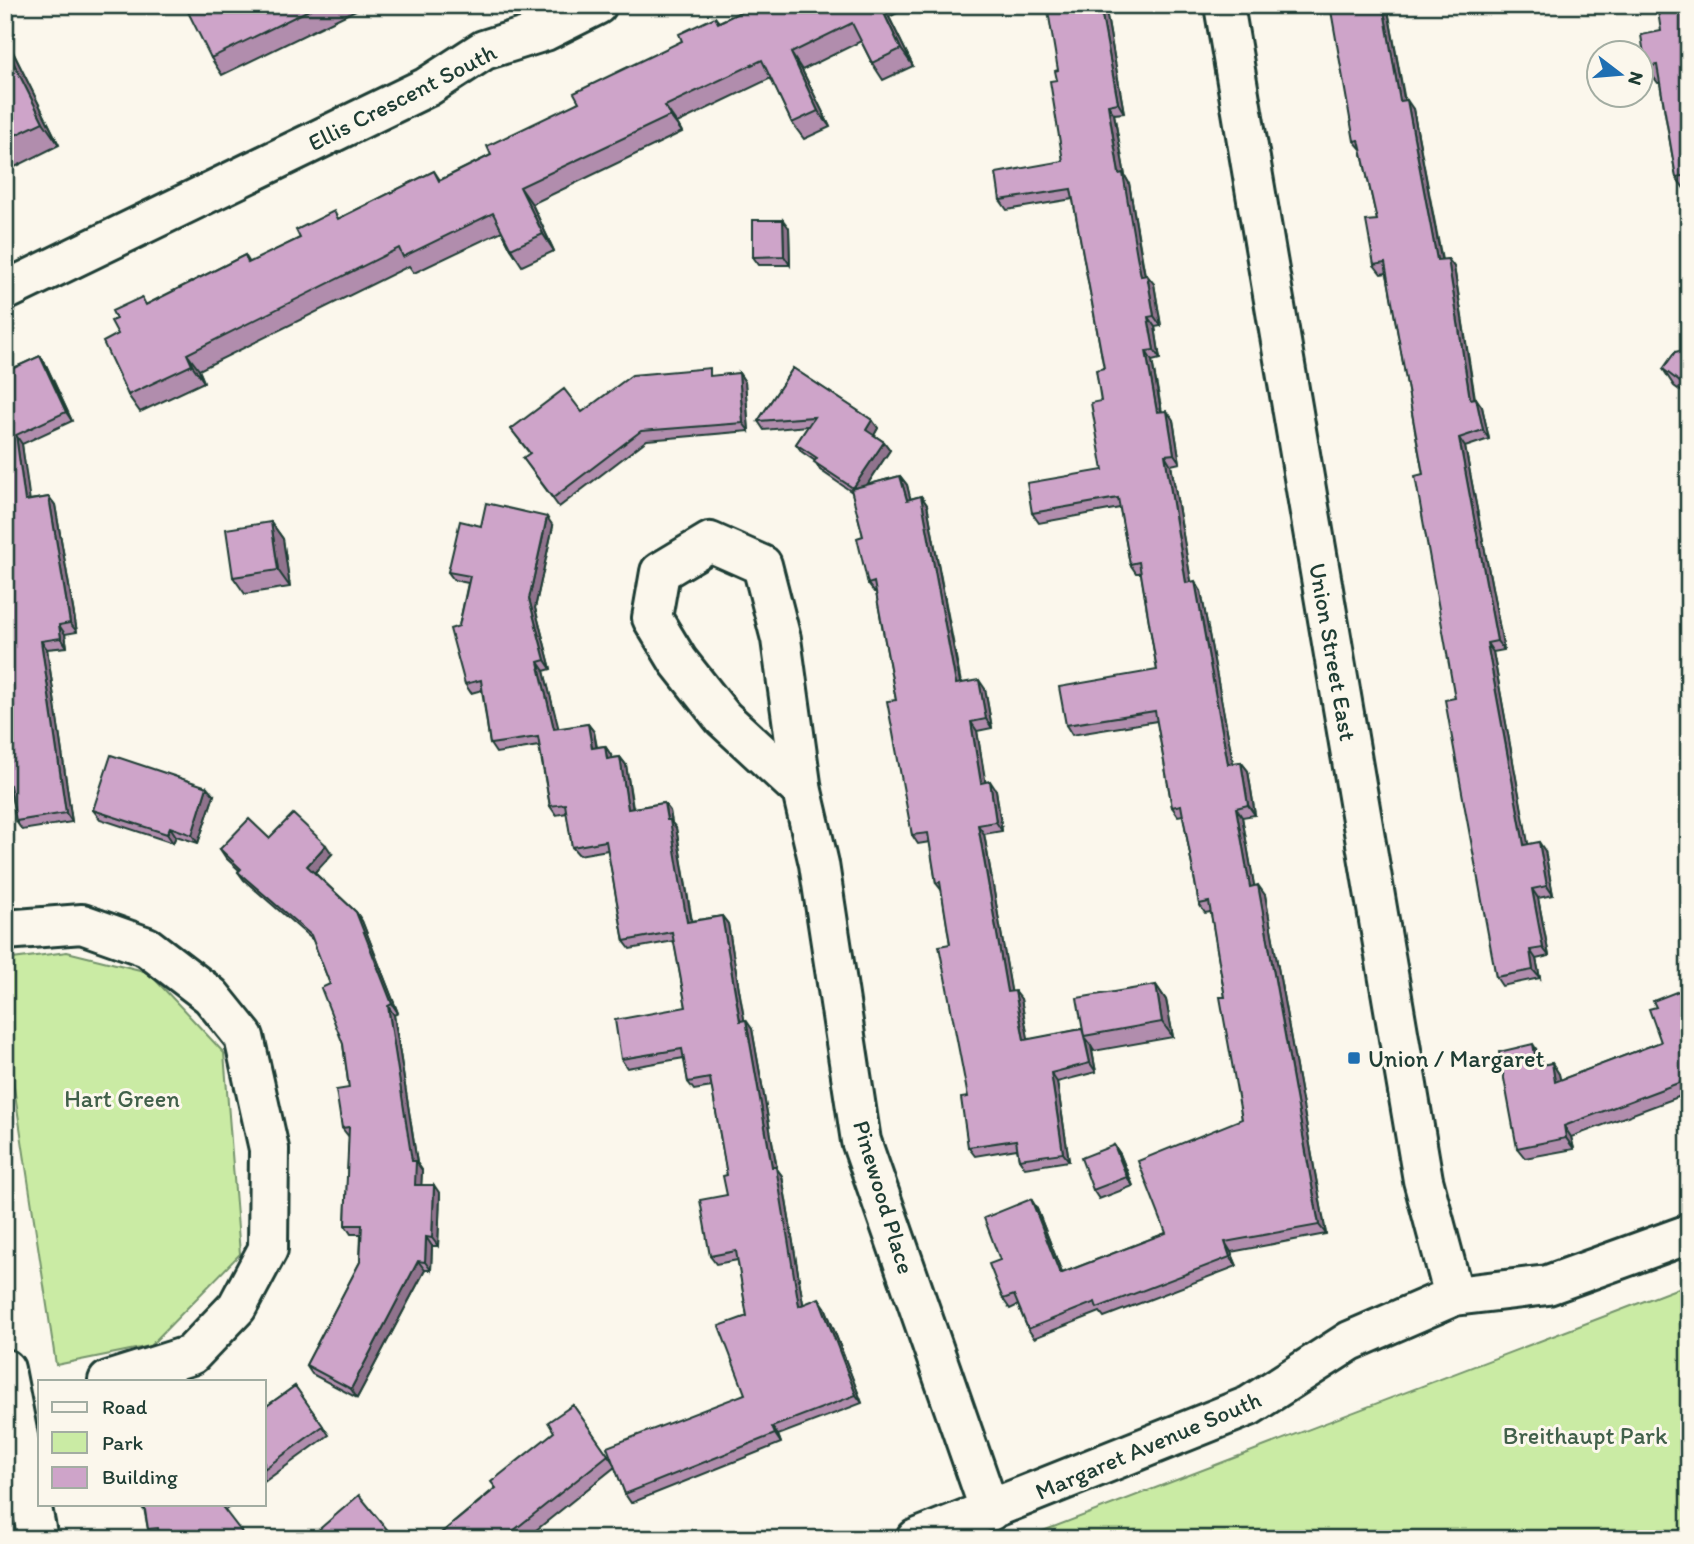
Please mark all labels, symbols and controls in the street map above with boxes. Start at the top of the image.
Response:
street label: Ellis Crescent South [303,37,501,157]
north arrow [1586,38,1656,108]
text: N [1623,69,1649,88]
street label: Union Street East [1303,561,1363,743]
place label: Union / Margaret [1368,1044,1545,1073]
marker: Union / Margaret [1346,1050,1362,1066]
park label: Hart Green [64,1084,180,1113]
street label: Pinewood Place [847,1117,921,1277]
legend [38,1380,266,1506]
street label: Margaret Avenue South [1031,1384,1265,1506]
text: Road [102,1394,148,1419]
park label: Breithaupt Park [1503,1421,1668,1450]
text: Park [102,1430,144,1455]
text: Building [102,1464,178,1489]

